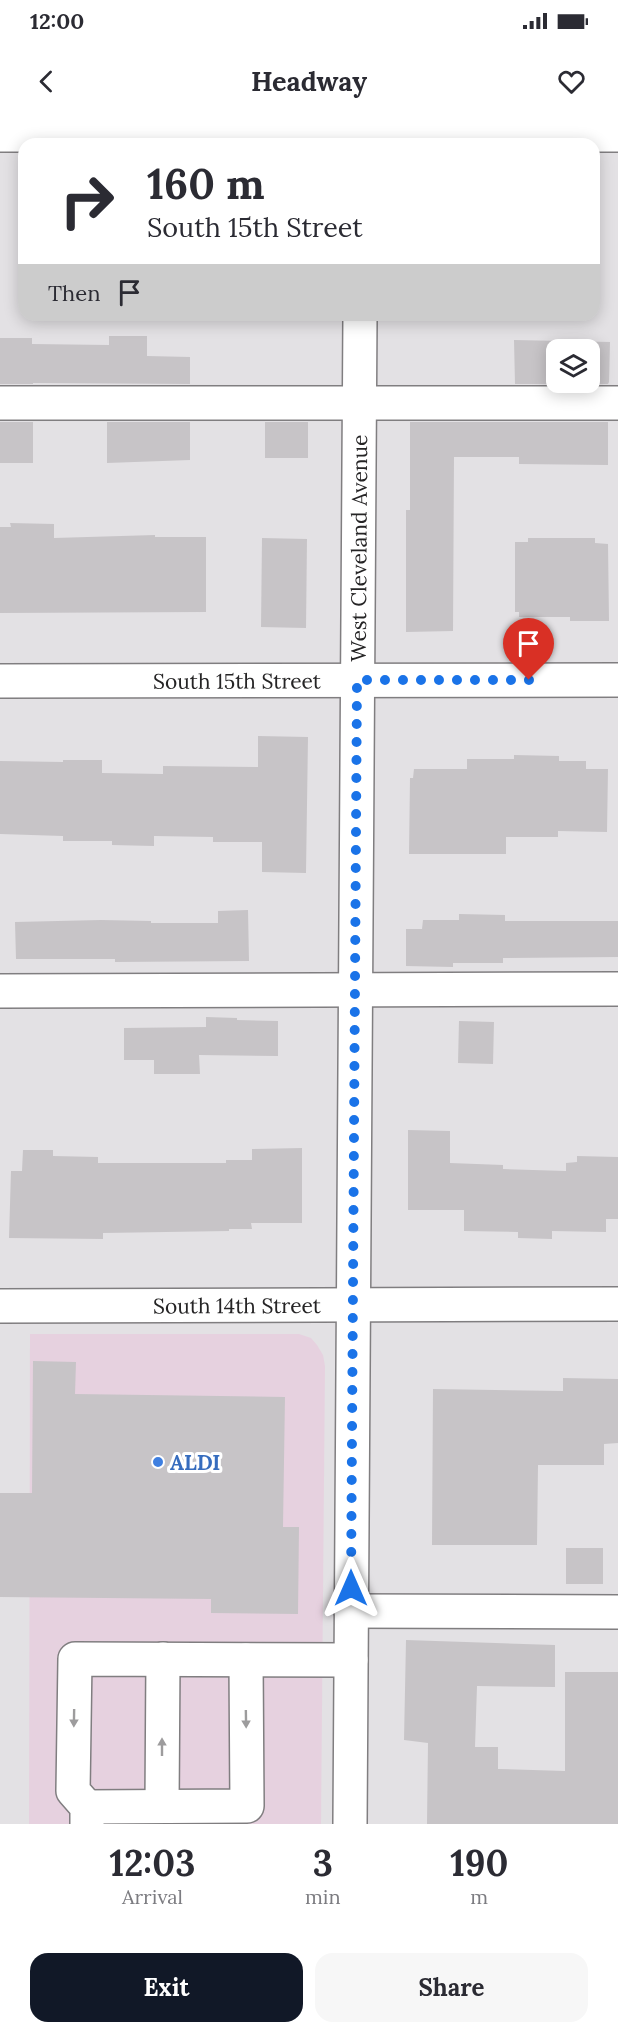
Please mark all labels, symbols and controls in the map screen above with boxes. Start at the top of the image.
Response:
text: 12:00 [30,7,84,35]
text: Headway [251,64,367,98]
icon: back [30,65,63,98]
icon: heart [555,65,588,98]
text: 160 m [147,157,265,211]
icon: right [48,162,126,240]
text: South 15th Street [147,210,363,244]
icon: arrive [113,276,146,309]
text: Then [48,279,101,307]
map controls [546,339,600,393]
button: layers [546,339,600,393]
street label: West Cleveland Avenue [344,434,373,662]
pin [503,618,554,680]
icon: arrive [512,627,545,660]
street label: South 15th Street [153,667,322,694]
street label: South 14th Street [153,1291,322,1319]
place label: ALDI [170,1449,220,1476]
marker: ALDI [151,1455,165,1469]
position arrow [319,1556,383,1620]
one-way arrow [69,1708,79,1727]
one-way arrow [241,1709,251,1728]
one-way arrow [158,1738,167,1757]
text: 12:03 [110,1840,195,1886]
text: 3 [313,1840,333,1886]
text: 190 [450,1840,508,1886]
text: Arrival [122,1884,183,1909]
text: min [305,1884,341,1909]
text: m [470,1884,488,1909]
button: Exit [30,1953,303,2022]
button: Share [315,1953,588,2022]

